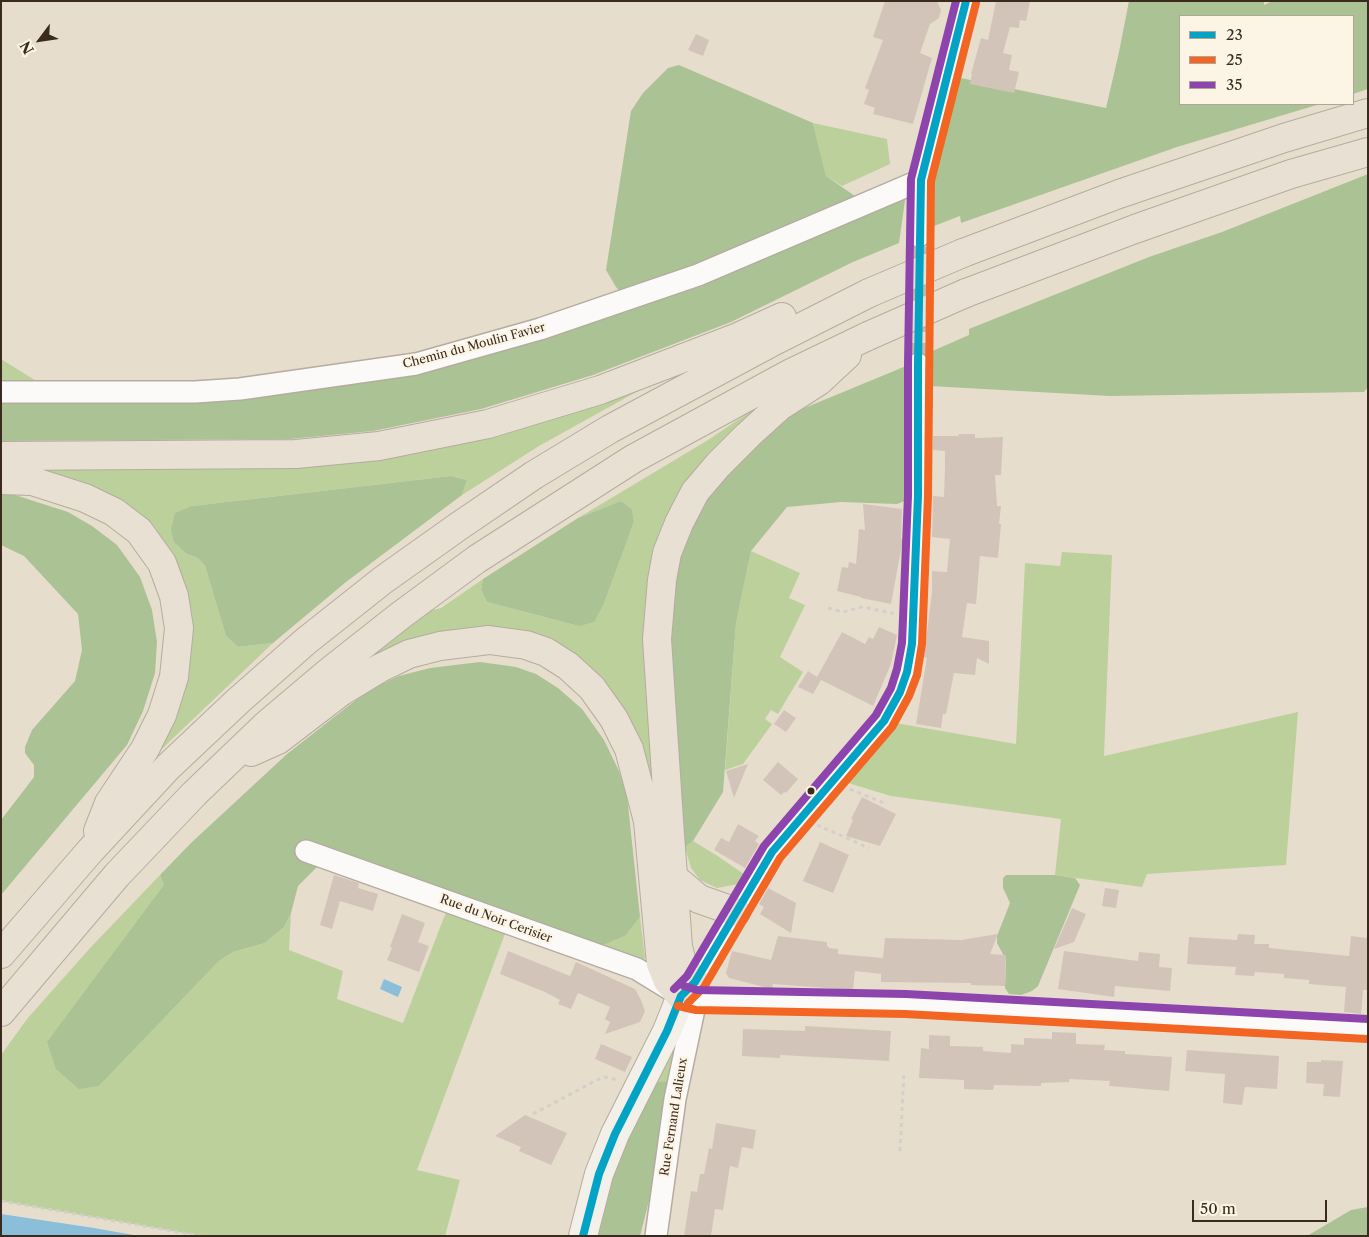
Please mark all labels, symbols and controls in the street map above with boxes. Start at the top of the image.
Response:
north arrow [15,15,65,65]
legend [1179,15,1354,105]
text: 23 [1226,25,1243,44]
text: N [16,38,38,58]
text: 25 [1226,50,1243,69]
text: 35 [1226,75,1242,94]
street label: Chemin du Moulin Favier [401,320,547,372]
unlabelled marker [806,786,816,796]
street label: Rue du Noir Cerisier [438,892,554,946]
street label: Rue Fernand Lalieux [658,1057,690,1177]
scale bar [1194,1190,1329,1222]
text: 50 m [1200,1199,1236,1218]

